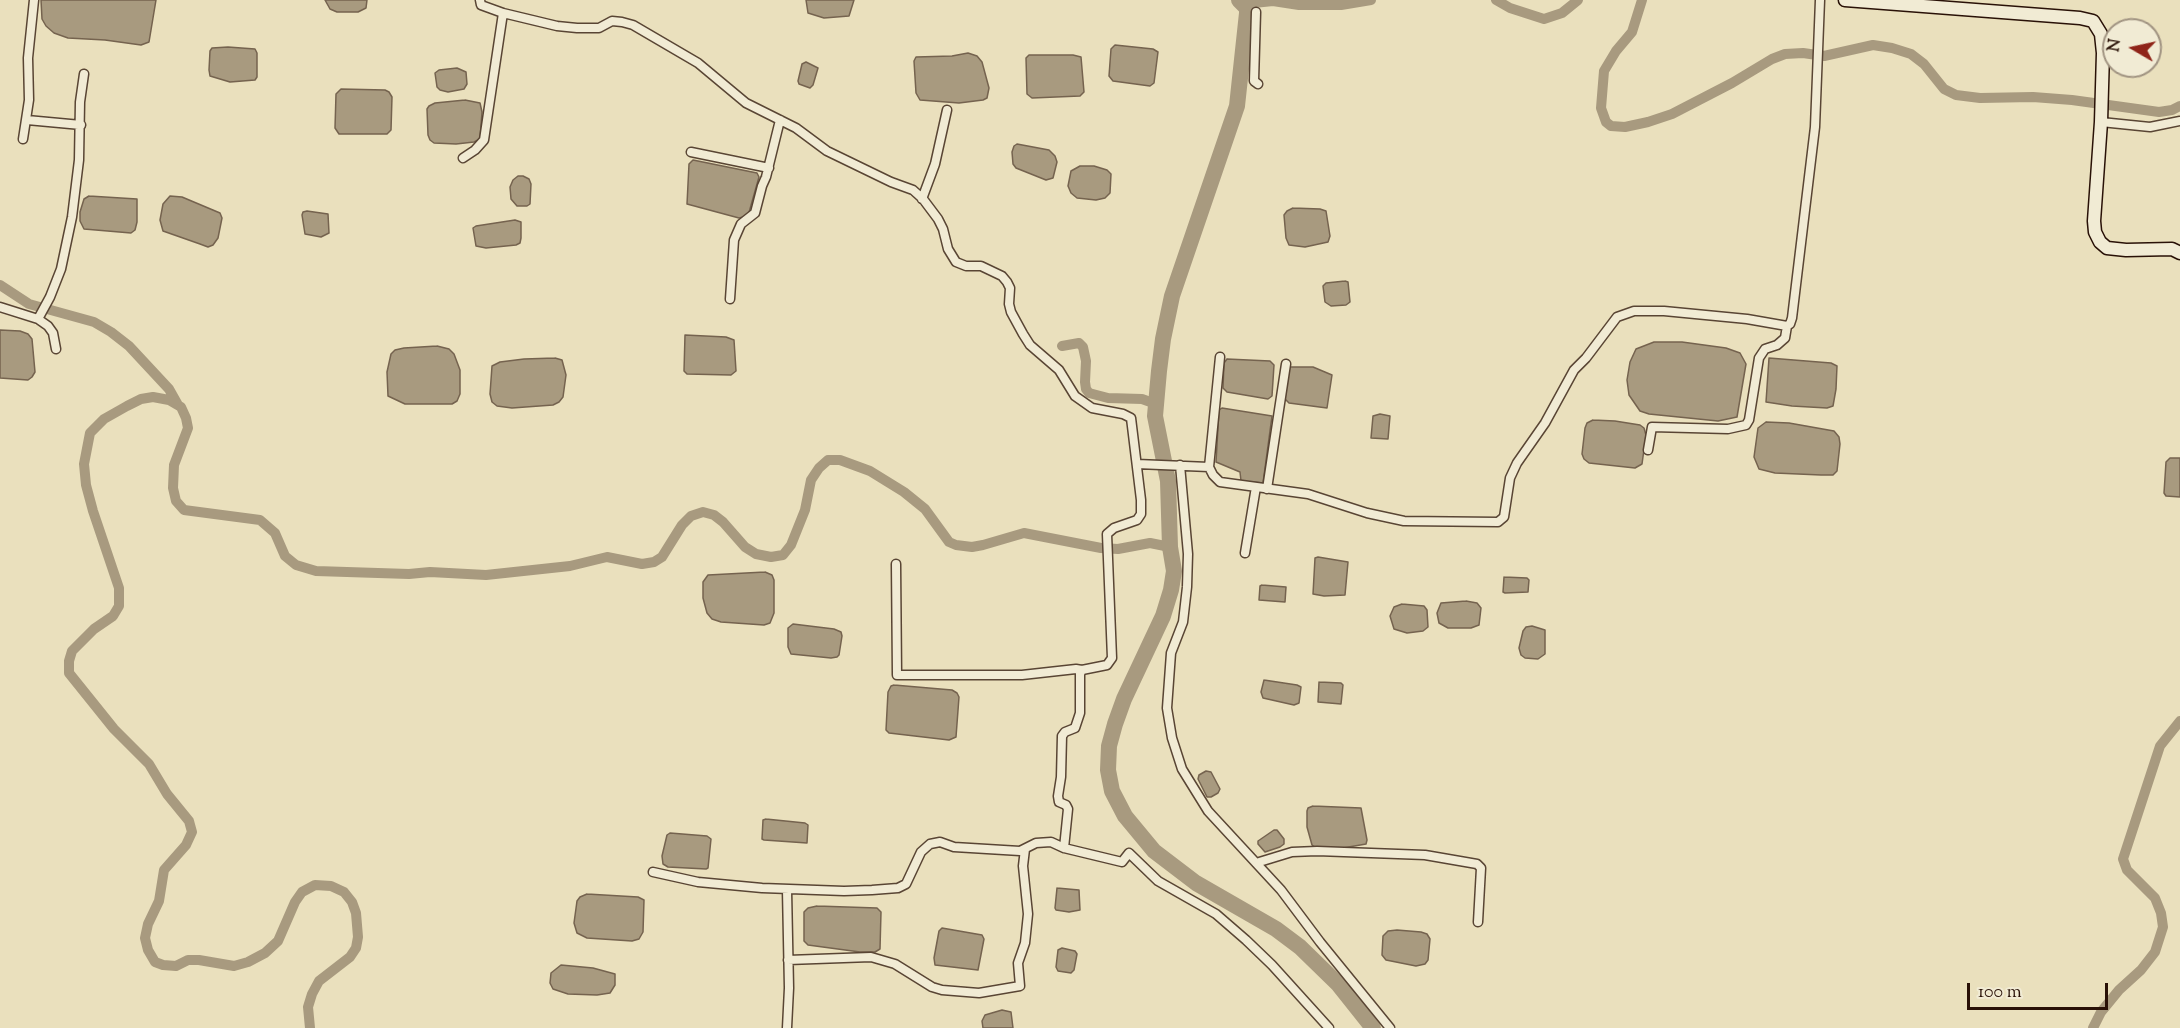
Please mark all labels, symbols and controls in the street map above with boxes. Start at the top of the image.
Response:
north arrow [2102,18,2162,78]
text: N [2103,37,2128,54]
scale bar [1970,971,2111,1009]
text: 100 m [1978,980,2022,1006]

